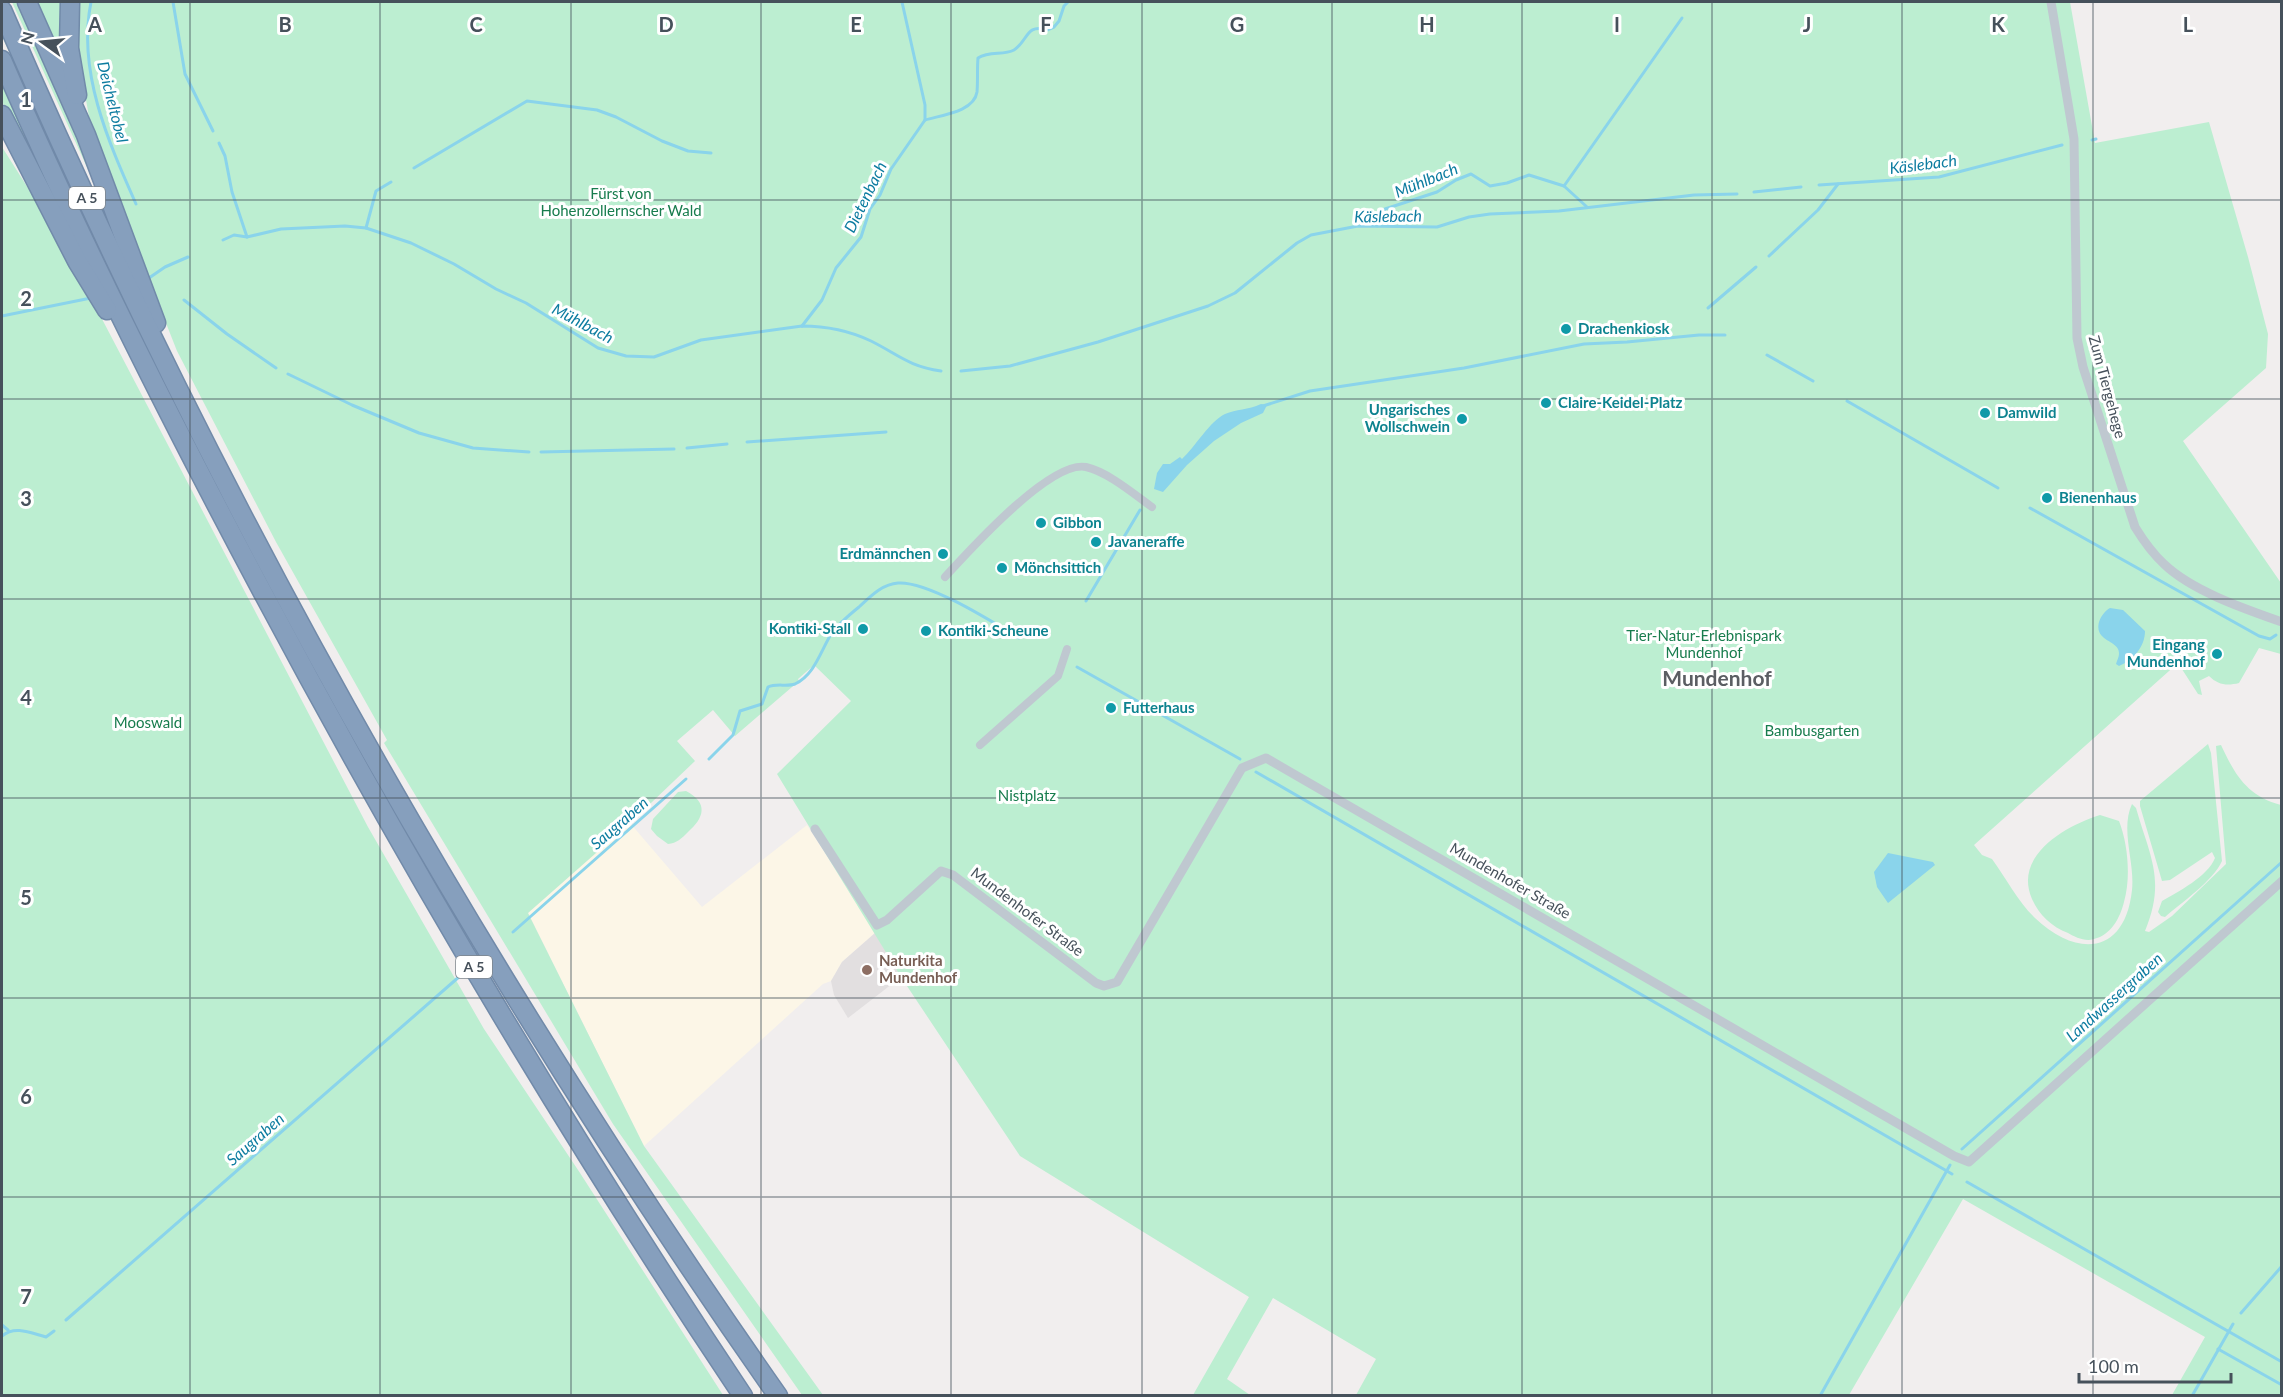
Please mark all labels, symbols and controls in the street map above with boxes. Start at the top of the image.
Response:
north arrow [12,12,72,72]
text: A [87,12,102,36]
text: B [278,12,292,36]
text: C [469,12,483,36]
text: D [658,12,674,36]
text: E [850,12,862,36]
text: F [1040,12,1052,36]
text: G [1230,12,1244,36]
text: H [1419,12,1435,36]
text: I [1614,12,1620,36]
text: J [1803,12,1811,36]
text: K [1991,12,2005,36]
text: L [2183,12,2194,36]
text: N [16,30,38,46]
water label: Deicheltobel [94,59,133,145]
text: 1 [20,87,32,111]
water label: Käslebach [1888,150,1958,177]
water label: Dietenbach [839,158,890,235]
water label: Mühlbach [1391,158,1460,201]
park label: Fürst von Hohenzollernscher Wald [540,184,702,219]
road number: A 5 [69,187,105,209]
water label: Käslebach [1354,205,1422,226]
text: 2 [20,286,32,310]
water label: Mühlbach [549,299,617,347]
place label: Drachenkiosk [1578,319,1671,337]
marker: Drachenkiosk [1559,322,1573,336]
street label: Zum Tiergehege [2086,333,2130,440]
place label: Claire-Keidel-Platz [1558,393,1683,411]
marker: Claire-Keidel-Platz [1539,396,1553,410]
place label: Ungarisches Wollschwein [1365,400,1450,435]
place label: Damwild [1997,403,2056,421]
marker: Damwild [1978,406,1992,420]
marker: Ungarisches Wollschwein [1455,412,1469,426]
text: 3 [20,486,32,510]
place label: Bienenhaus [2059,488,2137,506]
marker: Bienenhaus [2040,491,2054,505]
place label: Gibbon [1053,513,1102,531]
marker: Gibbon [1034,516,1048,530]
place label: Javaneraffe [1108,532,1184,550]
marker: Javaneraffe [1089,535,1103,549]
place label: Erdmännchen [839,544,931,562]
marker: Erdmännchen [936,547,950,561]
place label: Mönchsittich [1014,558,1101,576]
marker: Mönchsittich [995,561,1009,575]
place label: Kontiki-Stall [769,619,851,637]
place label: Kontiki-Scheune [938,621,1049,639]
marker: Kontiki-Stall [856,622,870,636]
marker: Kontiki-Scheune [919,624,933,638]
park label: Tier-Natur-Erlebnispark Mundenhof [1626,626,1782,661]
place label: Eingang Mundenhof [2127,635,2206,670]
marker: Eingang Mundenhof [2210,647,2224,661]
district label: Mundenhof [1662,665,1772,690]
text: 4 [20,685,32,709]
place label: Futterhaus [1123,698,1195,716]
marker: Futterhaus [1104,701,1118,715]
park label: Mooswald [114,713,182,731]
park label: Bambusgarten [1765,721,1859,739]
park label: Nistplatz [998,786,1056,804]
water label: Saugraben [586,792,651,853]
street label: Mundenhofer Straße [1447,838,1574,922]
street label: Mundenhofer Straße [968,863,1088,959]
text: 5 [20,885,32,909]
water label: Landwassergraben [2061,948,2166,1045]
place label: Naturkita Mundenhof [879,951,958,986]
road number: A 5 [456,956,492,978]
marker: Naturkita Mundenhof [860,963,874,977]
text: 6 [20,1084,32,1108]
water label: Saugraben [222,1108,287,1169]
text: 7 [20,1284,32,1308]
scale bar [2079,1346,2230,1384]
text: 100 m [2088,1355,2139,1377]

